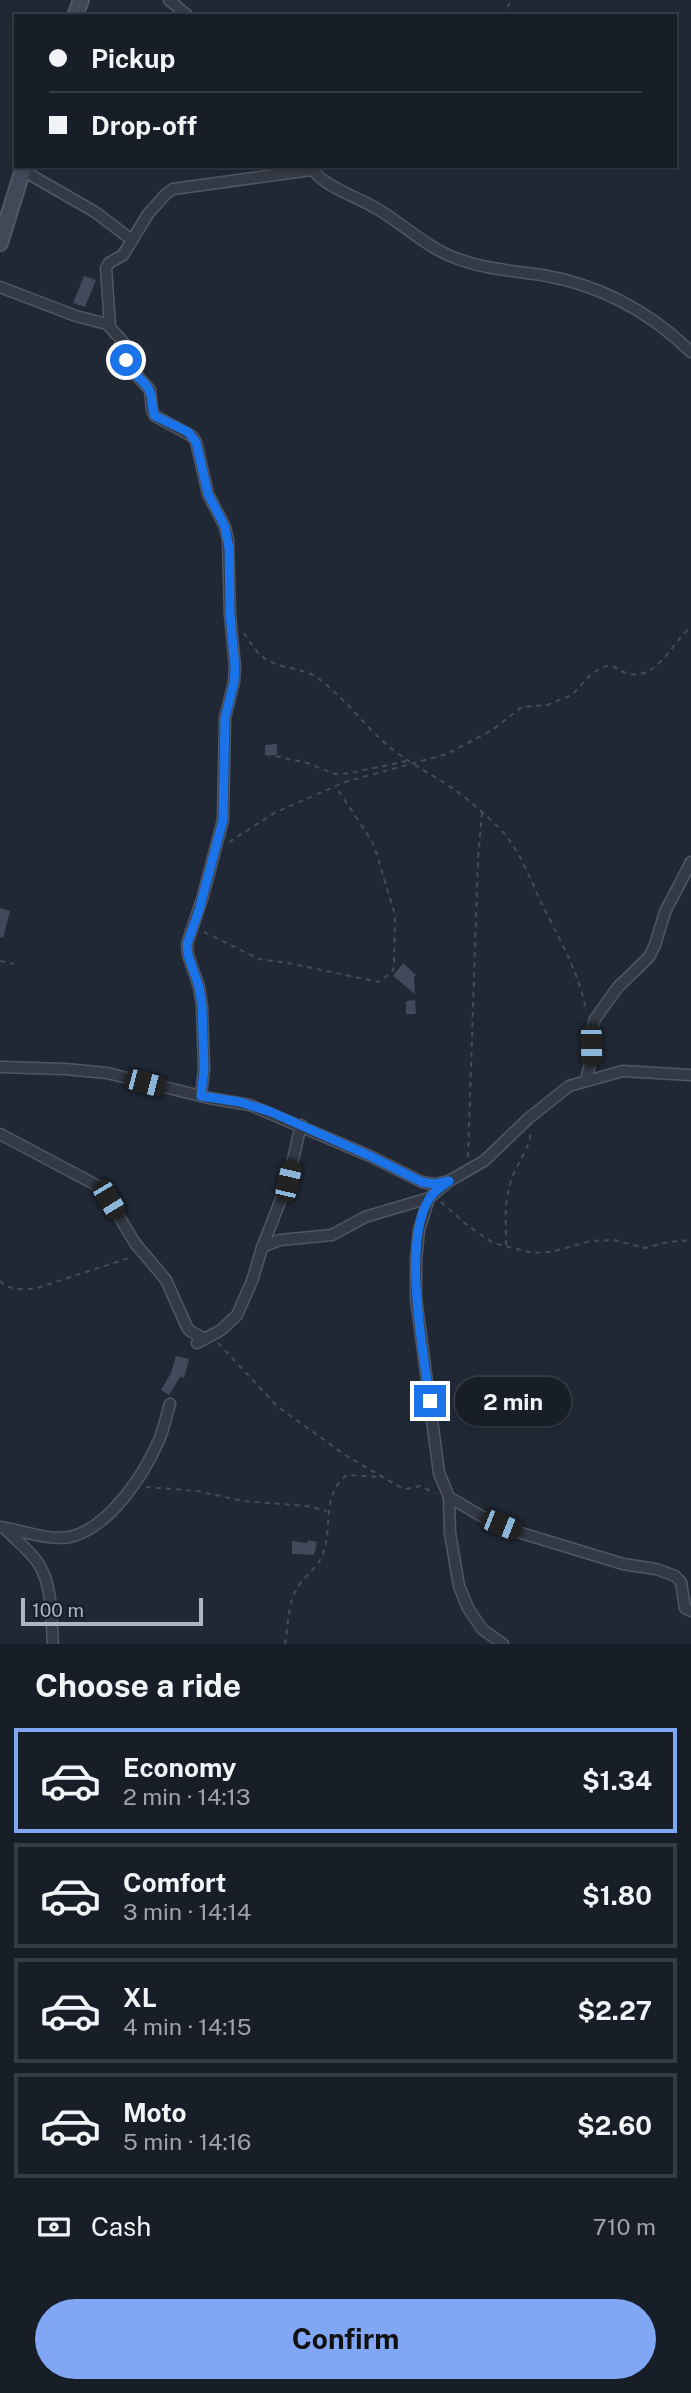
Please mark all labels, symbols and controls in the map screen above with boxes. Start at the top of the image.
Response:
text: Pickup [91,43,175,74]
text: Drop-off [91,110,197,141]
route start [110,344,142,376]
car [581,1024,602,1066]
car [122,1067,169,1099]
car [274,1158,303,1204]
car [90,1177,129,1223]
callout: 2 min [454,1376,570,1426]
route end [414,1385,446,1417]
text: 2 min [483,1388,543,1415]
car [478,1507,525,1543]
scale bar [21,1595,203,1627]
text: 100 m [32,1599,84,1621]
text: Choose a ride [35,1667,241,1704]
icon: car [39,1749,102,1812]
text: Economy [123,1752,236,1783]
text: $1.34 [582,1765,652,1796]
text: 2 min · 14:13 [123,1783,250,1810]
icon: car [39,1864,102,1927]
text: Comfort [123,1867,226,1898]
text: $1.80 [582,1880,652,1911]
text: 3 min · 14:14 [123,1898,251,1925]
icon: car [39,1979,102,2042]
text: XL [123,1982,157,2013]
text: $2.27 [577,1995,652,2026]
text: 4 min · 14:15 [123,2013,251,2040]
icon: car [39,2094,102,2157]
text: Moto [123,2097,186,2128]
text: $2.60 [577,2110,652,2141]
text: 5 min · 14:16 [123,2128,251,2155]
icon: cash [35,2208,73,2246]
text: Cash [91,2211,151,2242]
text: 710 m [593,2213,656,2240]
button: Confirm [35,2299,656,2379]

